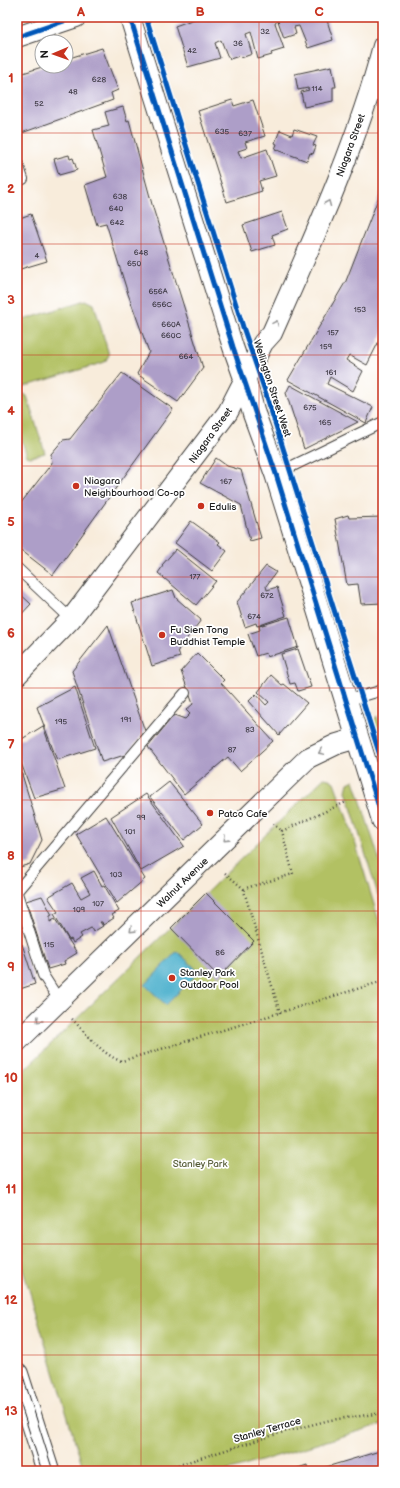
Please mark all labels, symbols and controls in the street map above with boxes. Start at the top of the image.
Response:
text: A [76,4,85,20]
text: B [195,4,205,20]
text: C [314,4,324,20]
house number: 32 [260,27,270,36]
north arrow [34,34,74,74]
house number: 36 [233,39,243,48]
house number: 42 [187,46,197,55]
text: N [38,50,51,59]
text: 1 [8,70,14,86]
house number: 628 [92,75,106,84]
house number: 114 [311,84,323,93]
house number: 48 [68,87,78,96]
house number: 52 [34,99,44,108]
street label: Niagara Street [334,112,368,178]
house number: 635 [215,127,230,136]
house number: 637 [238,129,252,138]
text: 2 [7,181,15,197]
house number: 638 [113,192,128,201]
one-way arrow [323,200,331,207]
house number: 640 [109,204,124,213]
house number: 642 [110,218,125,227]
house number: 648 [134,248,149,257]
house number: 4 [35,251,40,260]
house number: 650 [127,259,141,268]
house number: 656A [148,287,168,296]
text: 3 [7,292,15,308]
house number: 656C [152,300,172,309]
house number: 153 [354,305,366,314]
one-way arrow [271,319,279,327]
house number: 660A [161,320,181,329]
house number: 157 [327,328,339,337]
house number: 660C [161,331,181,340]
street label: Wellington Street West [251,338,293,438]
house number: 159 [320,342,333,351]
house number: 664 [179,352,193,361]
house number: 161 [325,368,337,377]
text: 4 [7,403,15,419]
house number: 675 [303,403,317,412]
street label: Niagara Street [187,405,235,466]
house number: 165 [319,418,332,427]
place label: Niagara Neighbourhood Co-op [84,475,185,499]
house number: 167 [220,477,232,486]
marker: Niagara Neighbourhood Co-op [71,481,81,491]
marker: Edulis [196,501,206,511]
place label: Edulis [209,501,236,513]
text: 5 [7,514,15,530]
house number: 177 [190,572,201,581]
house number: 672 [260,591,274,600]
house number: 674 [247,612,261,621]
place label: Fu Sien Tong Buddhist Temple [170,624,245,648]
text: 6 [7,625,15,641]
marker: Fu Sien Tong Buddhist Temple [157,630,167,640]
house number: 191 [121,715,131,724]
house number: 195 [55,717,68,726]
house number: 83 [245,725,255,734]
text: 7 [7,737,15,753]
house number: 87 [228,745,236,754]
one-way arrow [318,747,325,755]
marker: Patco Cafe [205,808,215,818]
place label: Patco Cafe [218,808,267,820]
house number: 99 [136,813,146,822]
house number: 101 [125,827,135,836]
one-way arrow [223,834,231,842]
text: 8 [7,848,15,864]
street label: Walnut Avenue [154,855,211,910]
house number: 103 [110,870,122,879]
house number: 107 [92,899,104,908]
house number: 109 [73,905,86,914]
one-way arrow [129,925,137,933]
house number: 115 [44,940,55,949]
house number: 86 [215,948,225,957]
text: 9 [7,959,15,975]
place label: Stanley Park Outdoor Pool [180,967,239,991]
marker: Stanley Park Outdoor Pool [167,973,177,983]
one-way arrow [36,1015,44,1023]
text: 10 [4,1070,18,1086]
park label: Stanley Park [173,1158,227,1170]
text: 11 [6,1181,16,1197]
text: 12 [4,1292,18,1308]
text: 13 [4,1403,18,1419]
street label: Stanley Terrace [232,1415,302,1445]

